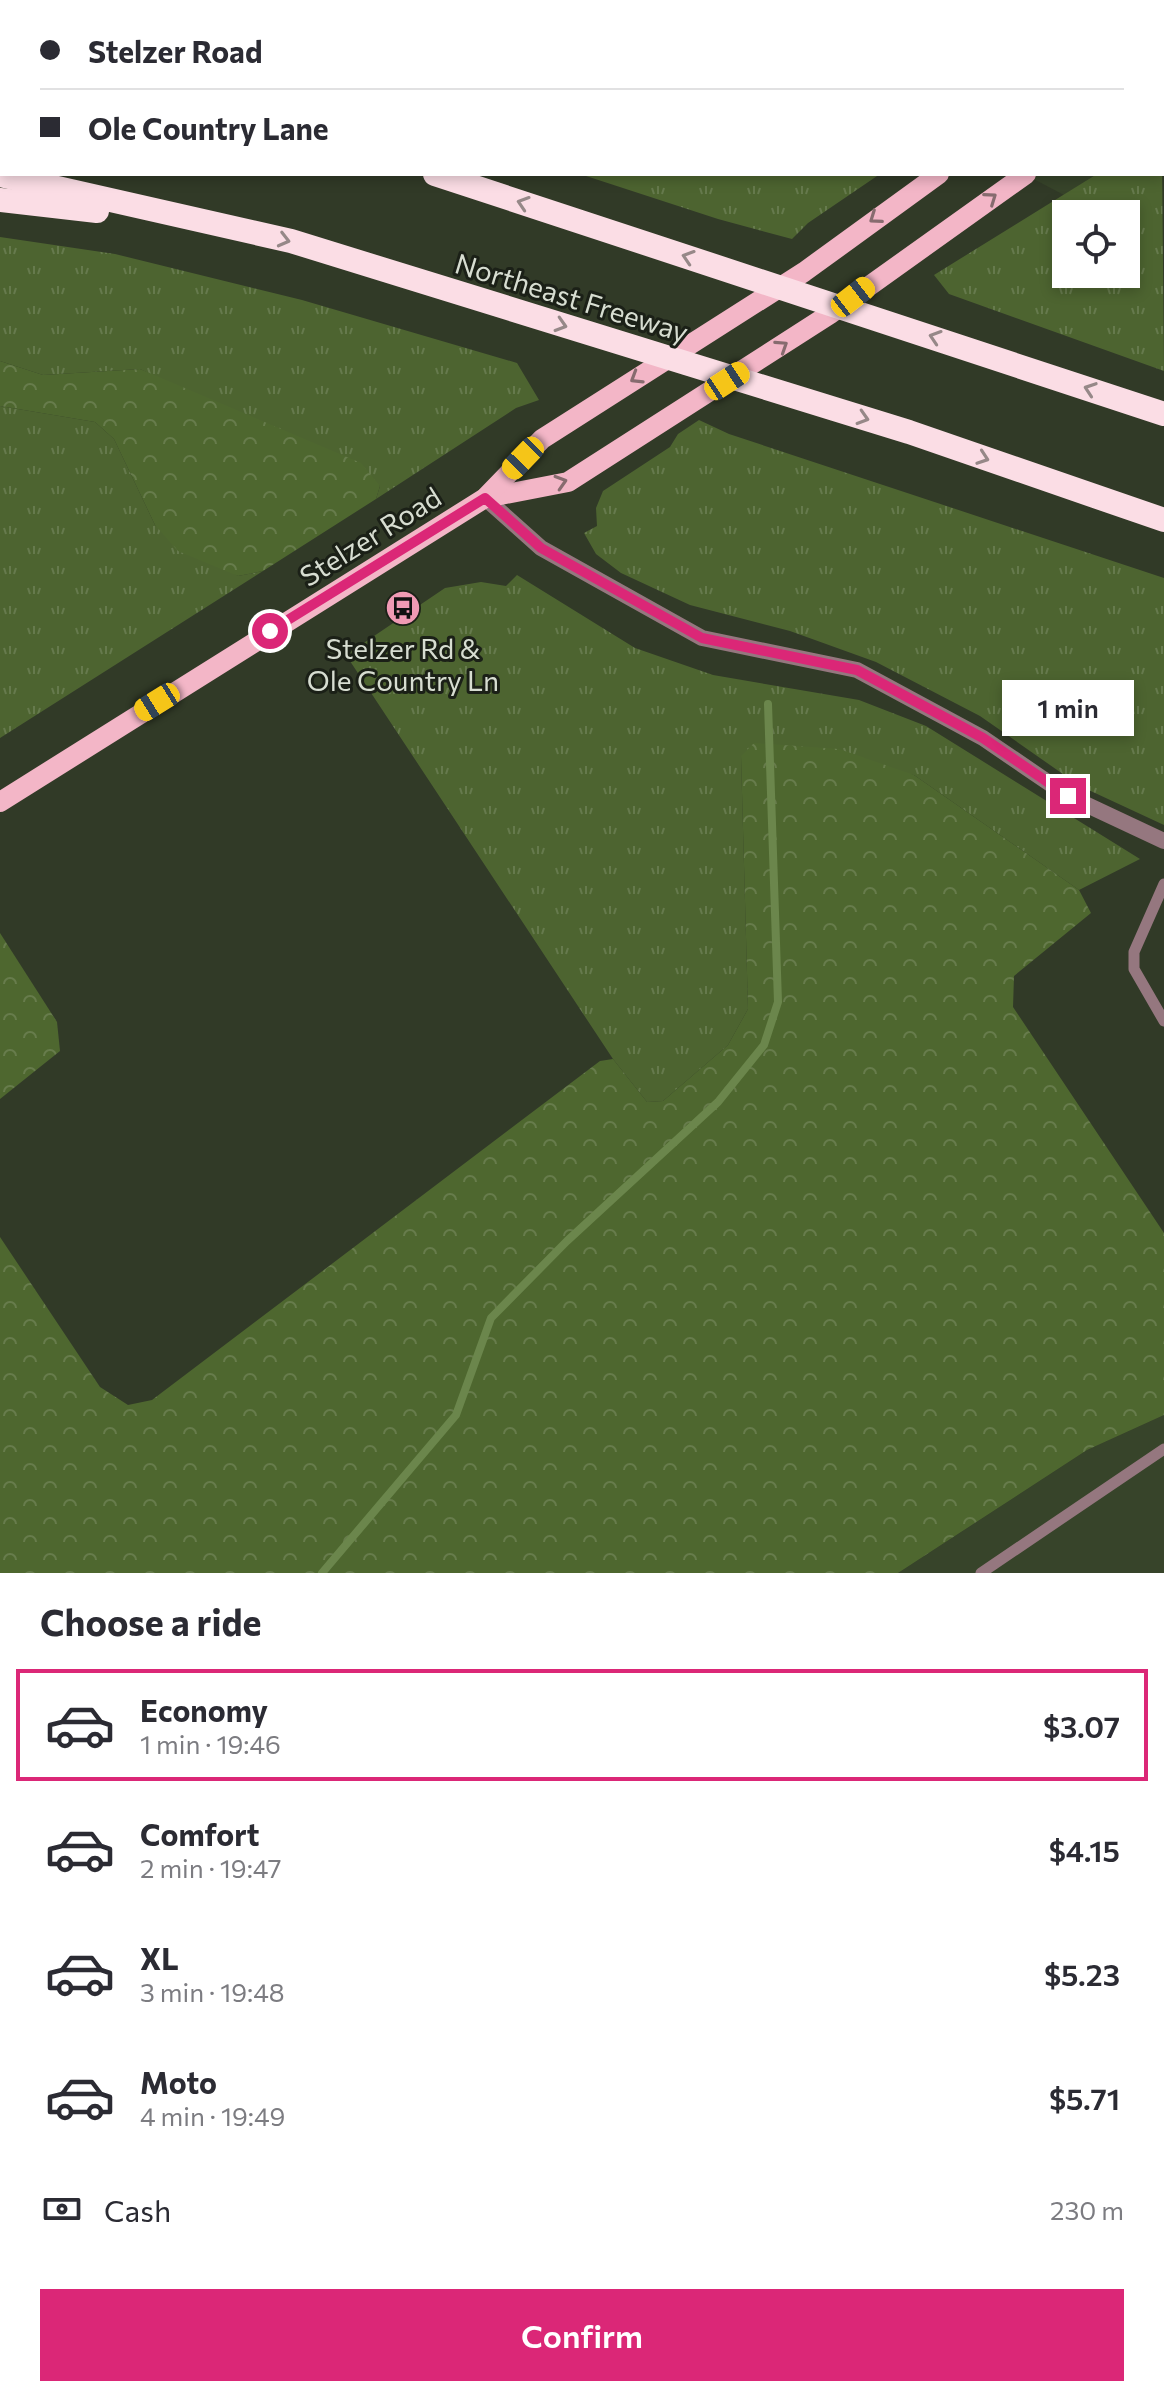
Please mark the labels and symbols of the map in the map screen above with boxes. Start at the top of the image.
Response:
one-way arrow [982,193,996,208]
one-way arrow [517,196,530,212]
one-way arrow [869,208,883,223]
one-way arrow [276,231,290,248]
street label: Northeast Freeway [451,245,693,349]
one-way arrow [682,250,696,266]
car [827,273,879,321]
one-way arrow [554,315,568,331]
one-way arrow [929,330,942,346]
one-way arrow [773,340,788,355]
car [700,358,754,404]
one-way arrow [630,369,645,384]
one-way arrow [1084,382,1098,399]
one-way arrow [856,409,869,425]
car [498,432,548,484]
one-way arrow [975,448,989,464]
one-way arrow [554,475,567,491]
street label: Stelzer Road [293,479,447,593]
bus stop icon: Stelzer Rd & Ole Country Ln [384,589,422,627]
route start [252,613,288,649]
place label: Stelzer Rd & Ole Country Ln [307,631,499,697]
car [130,679,184,725]
callout: 1 min [1002,680,1134,736]
route end [1050,778,1086,814]

